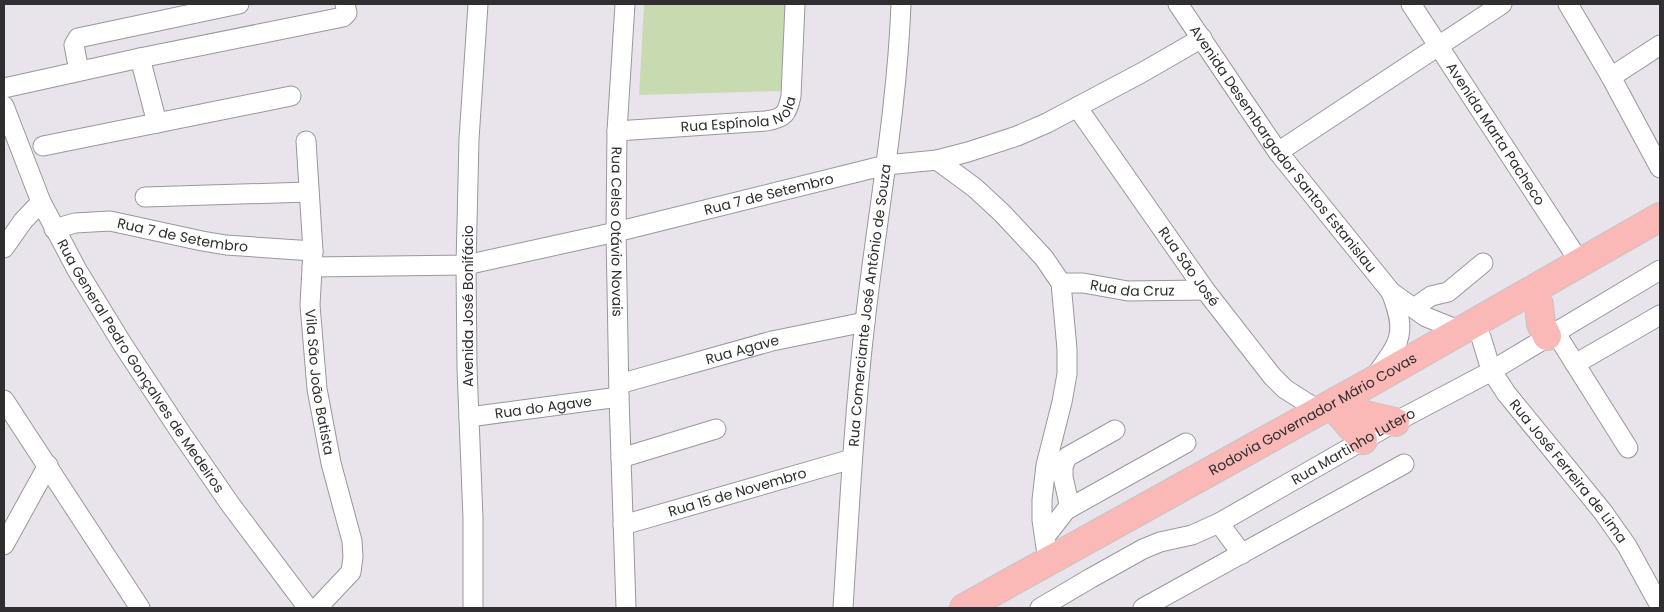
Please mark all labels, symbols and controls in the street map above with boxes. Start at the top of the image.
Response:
street label: Avenida Desembargador Santos Estanislau [1185,21,1381,277]
street label: Avenida Marta Pacheco [1442,58,1550,209]
street label: Rua Espínola Nola [680,94,801,137]
street label: Rua Celso Otávio Novais [606,147,628,317]
street label: Rua Comerciante José Antônio de Souza [843,163,896,447]
street label: Rua 7 de Setembro [702,168,836,220]
street label: Rua 7 de Setembro [115,213,249,256]
street label: Rua São José [1154,223,1224,311]
street label: Avenida José Bonifácio [458,225,478,387]
street label: Rua General Pedro Gonçalves de Medeiros [52,236,229,497]
street label: Rua da Cruz [1089,274,1175,301]
street label: Vila São João Batista [300,308,339,457]
street label: Rua Agave [703,330,781,369]
street label: Rodovia Governador Mário Covas [1205,348,1420,480]
street label: Rua do Agave [494,391,593,423]
street label: Rua José Ferreira de Lima [1505,395,1632,547]
street label: Rua Martinho Lutero [1288,403,1419,489]
street label: Rua 15 de Novembro [666,463,809,521]

